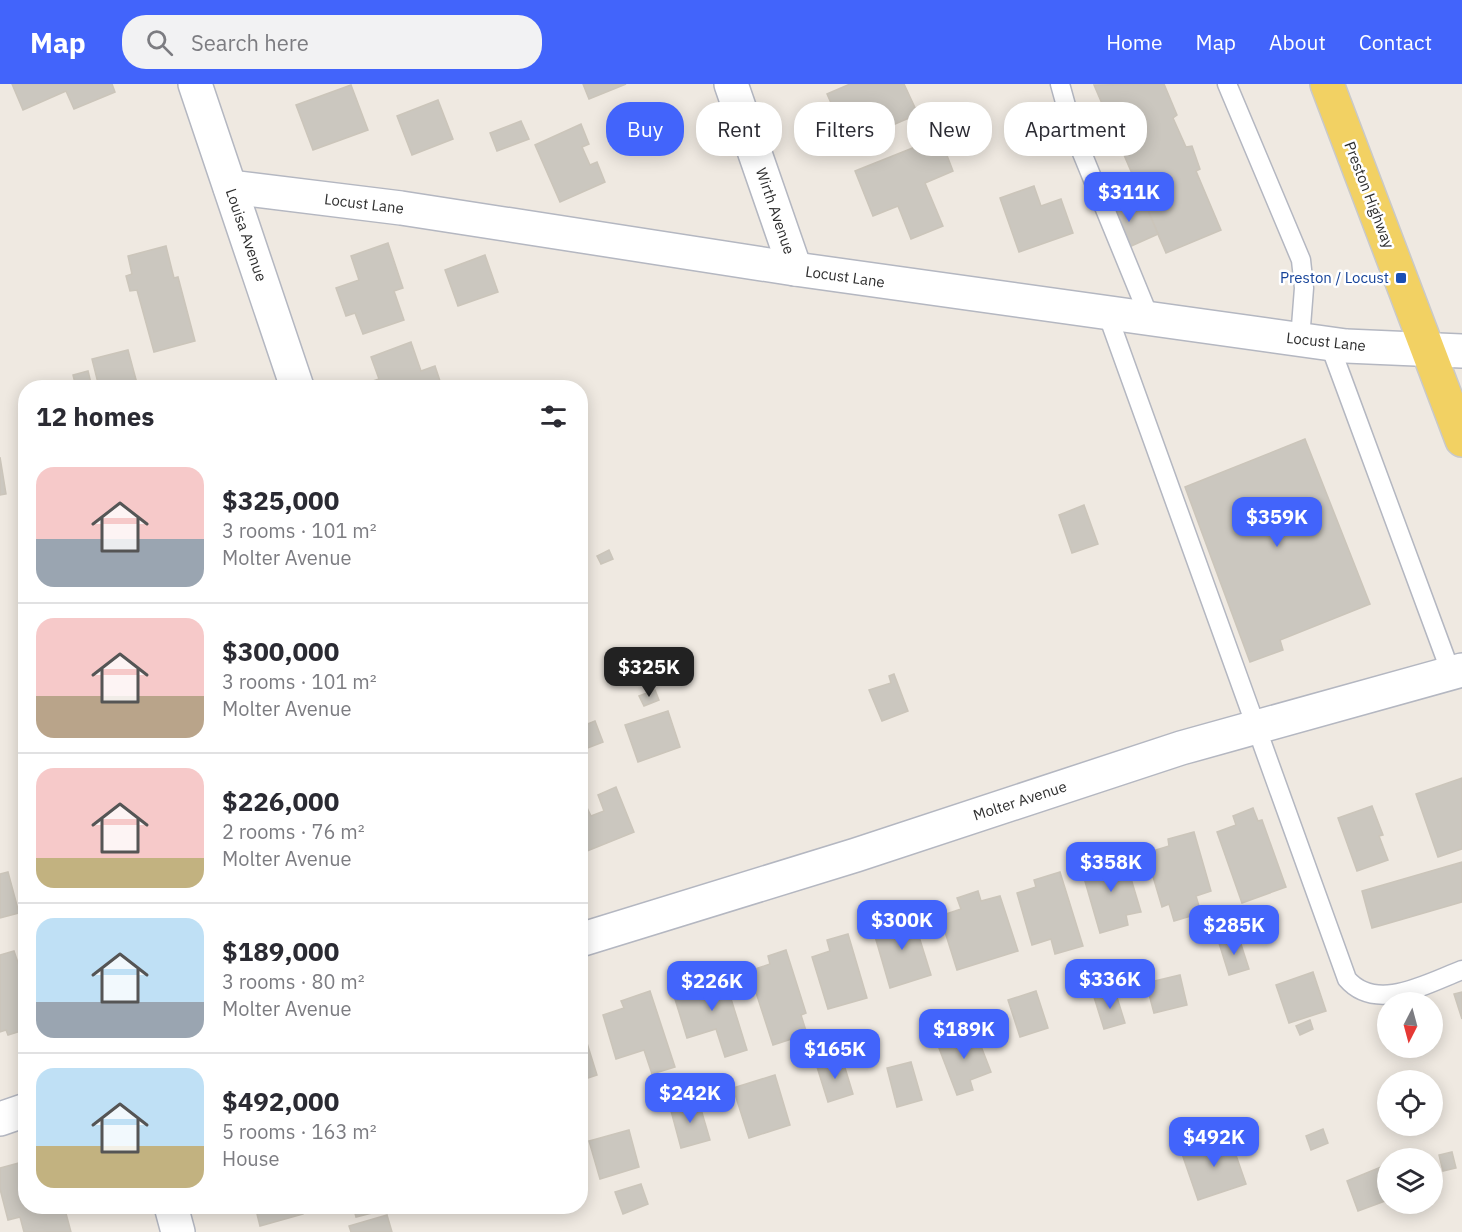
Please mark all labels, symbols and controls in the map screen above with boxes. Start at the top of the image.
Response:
search box [122,15,542,69]
text: Map [30,24,86,61]
icon: search [143,26,176,59]
text: Search here [191,28,309,57]
text: Home [1106,28,1163,56]
text: Map [1196,28,1236,56]
text: About [1269,28,1326,56]
text: Contact [1359,28,1432,56]
chip: Buy [606,102,684,156]
chip: Rent [696,102,782,156]
chip: Filters [794,102,895,156]
chip: New [907,102,992,156]
chip: Apartment [1004,102,1147,156]
street label: Preston Highway [1340,139,1399,251]
street label: Wirth Avenue [752,165,799,257]
pin: $311K [1087,172,1171,223]
text: $311K [1098,178,1160,205]
street label: Louisa Avenue [222,186,271,284]
street label: Locust Lane [323,189,405,218]
street label: Locust Lane [804,262,886,291]
place label: Preston / Locust [1280,268,1389,287]
marker: Preston / Locust [1394,271,1408,285]
street label: Locust Lane [1285,328,1367,355]
text: 12 homes [36,399,154,433]
icon: filters [537,400,570,433]
text: $325,000 [222,483,339,517]
icon: home [84,491,156,563]
pin: $359K [1235,497,1319,548]
text: $359K [1246,503,1308,530]
text: 3 rooms · 101 m² [222,517,377,544]
text: Molter Avenue [222,544,352,571]
text: $300,000 [222,634,339,668]
icon: home [84,642,156,714]
pin: $325K [607,647,691,698]
text: $325K [618,653,680,680]
text: 3 rooms · 101 m² [222,668,377,695]
text: Molter Avenue [222,695,352,722]
street label: Molter Avenue [971,776,1069,825]
text: $226,000 [222,784,339,818]
icon: home [84,792,156,864]
text: 2 rooms · 76 m² [222,818,365,845]
pin: $358K [1069,842,1153,893]
text: Molter Avenue [222,845,352,872]
text: $358K [1080,848,1142,875]
pin: $300K [860,900,944,951]
pin: $285K [1192,905,1276,956]
text: $300K [871,906,933,933]
text: $285K [1203,911,1265,938]
text: $189,000 [222,934,339,968]
icon: home [84,942,156,1014]
pin: $336K [1068,959,1152,1010]
pin: $226K [670,961,754,1012]
text: $336K [1079,965,1141,992]
text: $226K [681,967,743,994]
text: 3 rooms · 80 m² [222,968,365,995]
north arrow [1377,992,1443,1058]
map controls [1377,992,1443,1214]
text: Molter Avenue [222,995,352,1022]
pin: $189K [922,1009,1006,1060]
text: $189K [933,1015,995,1042]
pin: $165K [793,1029,877,1080]
text: $165K [804,1035,866,1062]
button: locate [1377,1070,1443,1136]
pin: $242K [648,1073,732,1124]
text: $242K [659,1079,721,1106]
text: $492,000 [222,1084,339,1118]
icon: home [84,1092,156,1164]
pin: $492K [1172,1117,1256,1168]
text: 5 rooms · 163 m² [222,1118,377,1145]
text: $492K [1183,1123,1245,1150]
text: House [222,1145,279,1172]
button: layers [1377,1148,1443,1214]

